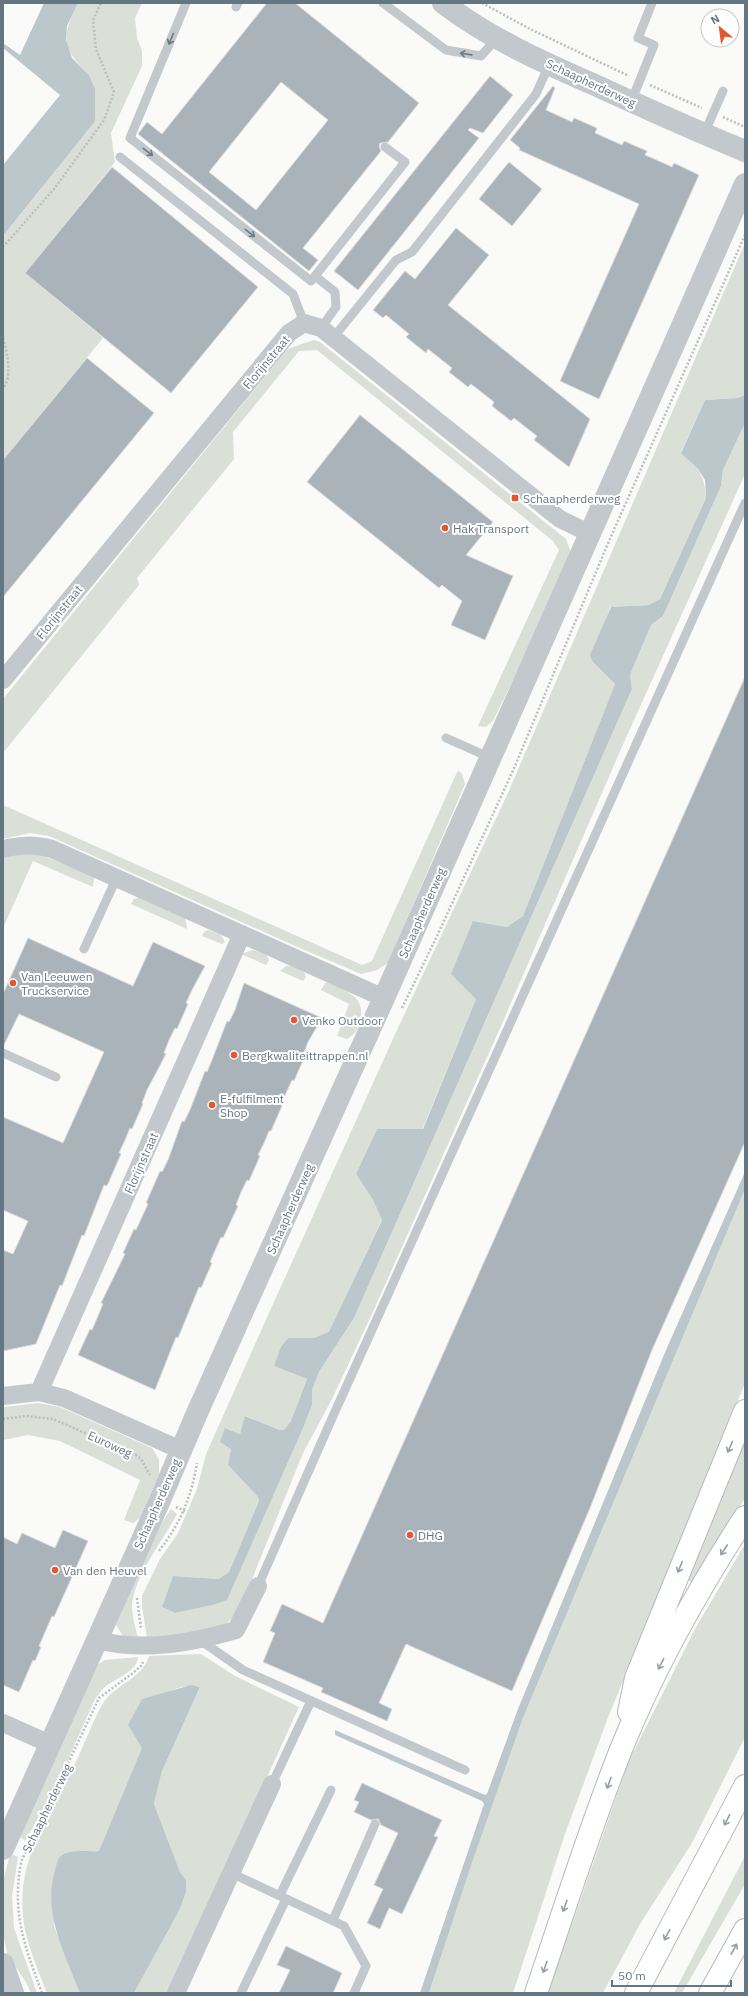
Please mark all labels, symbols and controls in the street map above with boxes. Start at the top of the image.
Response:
north arrow [700,8,740,48]
text: N [708,11,722,27]
one-way arrow [167,33,174,45]
one-way arrow [460,50,473,58]
street label: Schaapherderweg [544,56,639,111]
one-way arrow [143,148,154,156]
one-way arrow [245,228,256,237]
street label: Florijnstraat [239,332,293,392]
place label: Schaapherderweg [523,491,621,506]
marker: Schaapherderweg [510,493,520,503]
place label: Hak Transport [453,521,529,536]
marker: Hak Transport [440,523,450,533]
street label: Florijnstraat [33,582,85,642]
street label: Schaapherderweg [395,865,449,961]
place label: Van Leeuwen Truckservice [21,969,92,998]
marker: Van Leeuwen Truckservice [8,978,18,988]
place label: Venko Outdoor [302,1013,383,1028]
marker: Venko Outdoor [289,1015,299,1025]
place label: Bergkwaliteittrappen.nl [242,1048,369,1063]
marker: Bergkwaliteittrappen.nl [229,1050,239,1060]
place label: E-fulfilment Shop [220,1091,284,1120]
marker: E-fulfilment Shop [207,1100,217,1110]
street label: Florijnstraat [121,1130,161,1196]
street label: Schaapherderweg [263,1161,317,1257]
street label: Euroweg [86,1427,135,1461]
one-way arrow [726,1441,733,1453]
street label: Schaapherderweg [130,1456,184,1552]
place label: DHG [418,1528,443,1543]
marker: DHG [405,1530,415,1540]
one-way arrow [720,1544,728,1555]
one-way arrow [675,1561,683,1573]
place label: Van den Heuvel [63,1563,147,1578]
marker: Van den Heuvel [50,1565,60,1575]
one-way arrow [657,1658,664,1670]
street label: Schaapherderweg [19,1760,75,1855]
one-way arrow [604,1777,612,1789]
one-way arrow [723,1814,731,1826]
one-way arrow [561,1899,569,1911]
one-way arrow [663,1929,670,1941]
one-way arrow [731,1943,739,1955]
one-way arrow [540,1961,548,1973]
scale bar [612,1962,731,1988]
text: 50 m [618,1968,646,1983]

